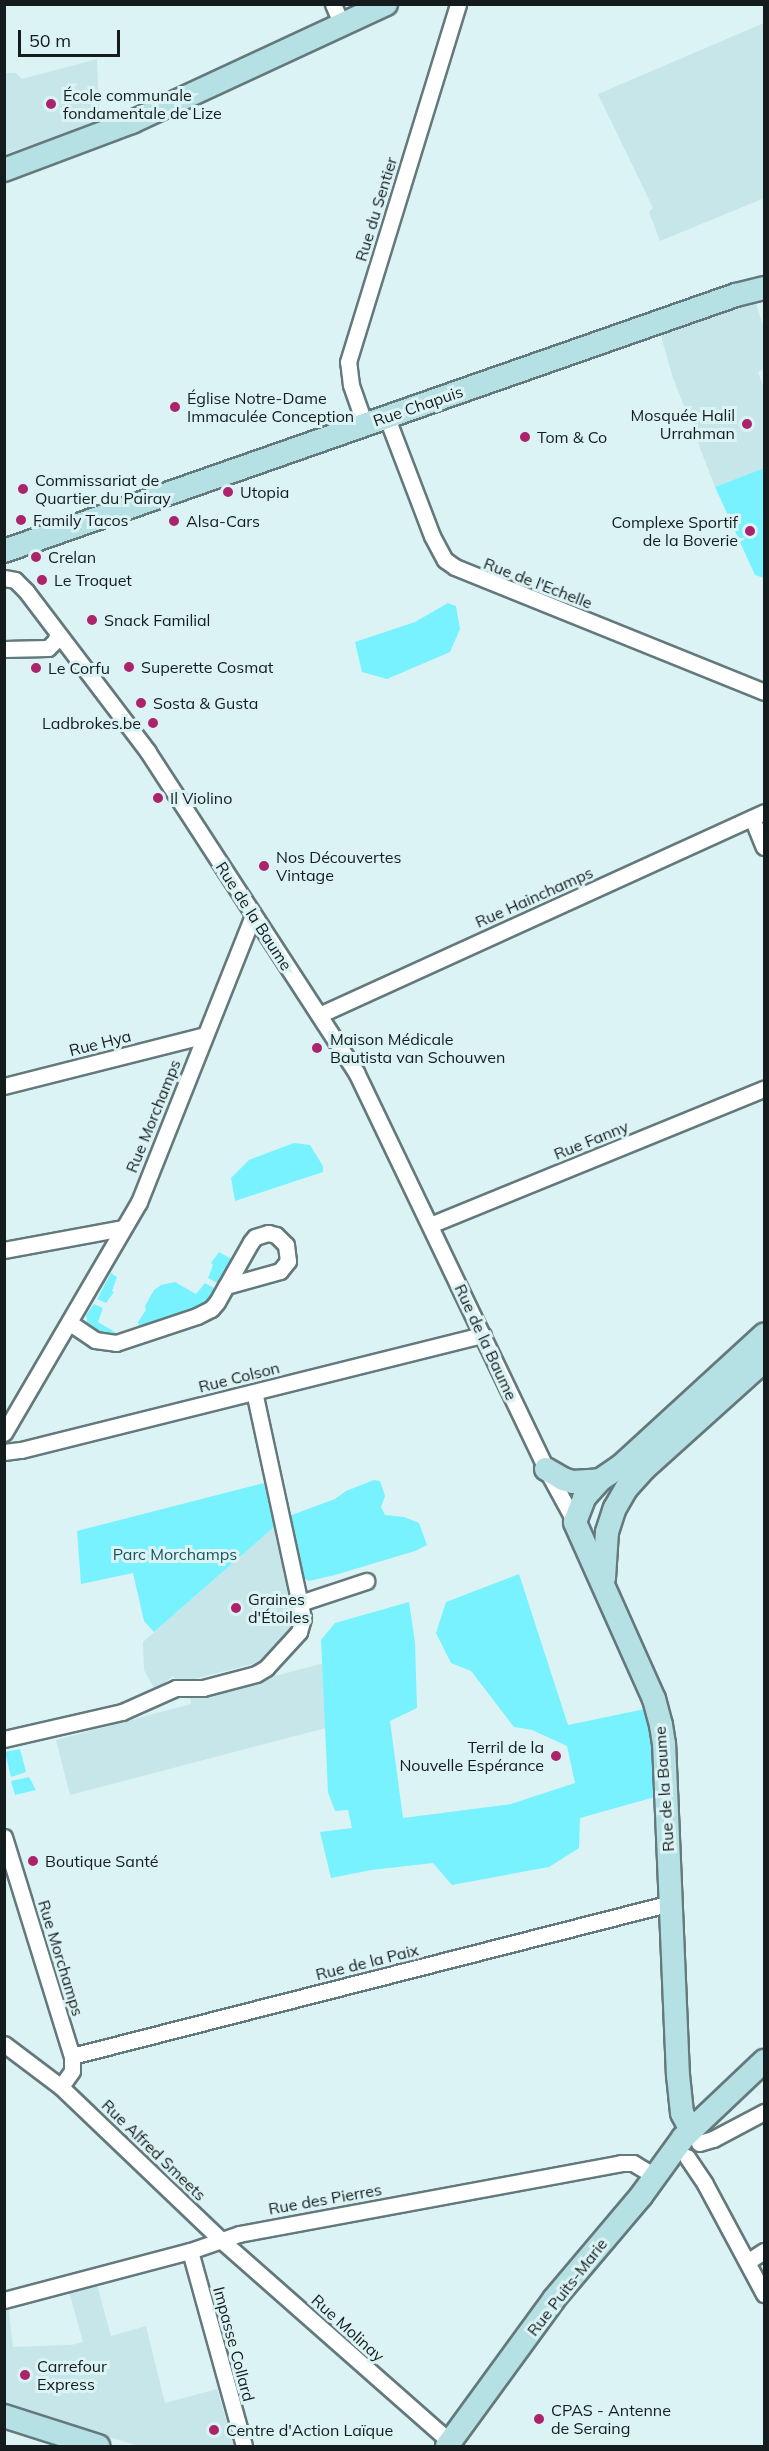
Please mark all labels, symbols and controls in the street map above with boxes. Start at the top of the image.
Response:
scale bar [21,18,123,56]
text: 50 m [29,29,71,52]
place label: École communale fondamentale de Lize [63,85,222,123]
marker: École communale fondamentale de Lize [44,97,58,111]
street label: Rue du Sentier [351,154,401,264]
street label: Rue Chapuis [371,382,465,430]
place label: Église Notre-Dame Immaculée Conception [187,388,354,426]
marker: Église Notre-Dame Immaculée Conception [168,400,182,414]
place label: Mosquée Halil Urrahman [631,405,735,443]
marker: Mosquée Halil Urrahman [740,417,754,431]
place label: Tom & Co [537,427,607,447]
marker: Tom & Co [518,430,532,444]
place label: Commissariat de Quartier du Pairay [35,470,171,508]
marker: Commissariat de Quartier du Pairay [16,482,30,496]
place label: Utopia [240,482,289,502]
marker: Utopia [221,485,235,499]
place label: Family Tacos [33,510,128,530]
place label: Alsa-Cars [186,511,260,531]
place label: Complexe Sportif de la Boverie [611,512,738,550]
marker: Family Tacos [14,513,28,527]
marker: Alsa-Cars [167,514,181,528]
marker: Complexe Sportif de la Boverie [743,524,757,538]
place label: Crelan [48,547,96,567]
marker: Crelan [29,550,43,564]
street label: Rue de l'Echelle [481,553,595,613]
place label: Le Troquet [54,570,132,590]
marker: Le Troquet [35,573,49,587]
place label: Snack Familial [104,610,210,630]
marker: Snack Familial [85,613,99,627]
place label: Superette Cosmat [141,657,273,677]
place label: Le Corfu [48,658,110,678]
marker: Superette Cosmat [122,660,136,674]
marker: Le Corfu [29,661,43,675]
place label: Sosta & Gusta [153,693,258,713]
marker: Sosta & Gusta [134,696,148,710]
place label: Ladbrokes.be [42,713,141,733]
marker: Ladbrokes.be [146,716,160,730]
place label: Il Violino [170,788,232,808]
marker: Il Violino [151,791,165,805]
place label: Nos Découvertes Vintage [276,847,401,885]
street label: Rue de la Baume [212,858,296,974]
marker: Nos Découvertes Vintage [257,859,271,873]
street label: Rue Hainchamps [472,862,596,932]
street label: Rue Hya [67,1026,133,1060]
place label: Maison Médicale Bautista van Schouwen [330,1029,505,1067]
marker: Maison Médicale Bautista van Schouwen [308,1039,326,1057]
street label: Rue Morchamps [122,1057,184,1175]
street label: Rue Fanny [551,1116,631,1164]
street label: Rue de la Baume [451,1281,521,1403]
street label: Rue Colson [196,1358,282,1396]
park label: Parc Morchamps [113,1544,237,1564]
place label: Graines d'Étoiles [248,1589,309,1627]
marker: Graines d'Étoiles [229,1601,243,1615]
street label: Rue de la Baume [650,1726,678,1852]
place label: Terril de la Nouvelle Espérance [399,1737,544,1775]
marker: Terril de la Nouvelle Espérance [549,1749,563,1763]
place label: Boutique Santé [45,1851,159,1871]
marker: Boutique Santé [26,1854,40,1868]
street label: Rue Morchamps [34,1898,88,2018]
street label: Rue de la Paix [314,1940,420,1984]
street label: Rue Alfred Smeets [98,2095,210,2205]
street label: Rue des Pierres [267,2180,383,2218]
street label: Rue Puits-Marie [523,2234,611,2340]
street label: Impasse Collard [209,2284,259,2404]
street label: Rue Molinay [308,2290,388,2366]
place label: Carrefour Express [37,2356,107,2394]
marker: Carrefour Express [18,2368,32,2382]
place label: CPAS - Antenne de Seraing [551,2400,671,2438]
marker: CPAS - Antenne de Seraing [532,2412,546,2426]
place label: Centre d'Action Laïque [226,2420,393,2440]
marker: Centre d'Action Laïque [207,2423,221,2437]

